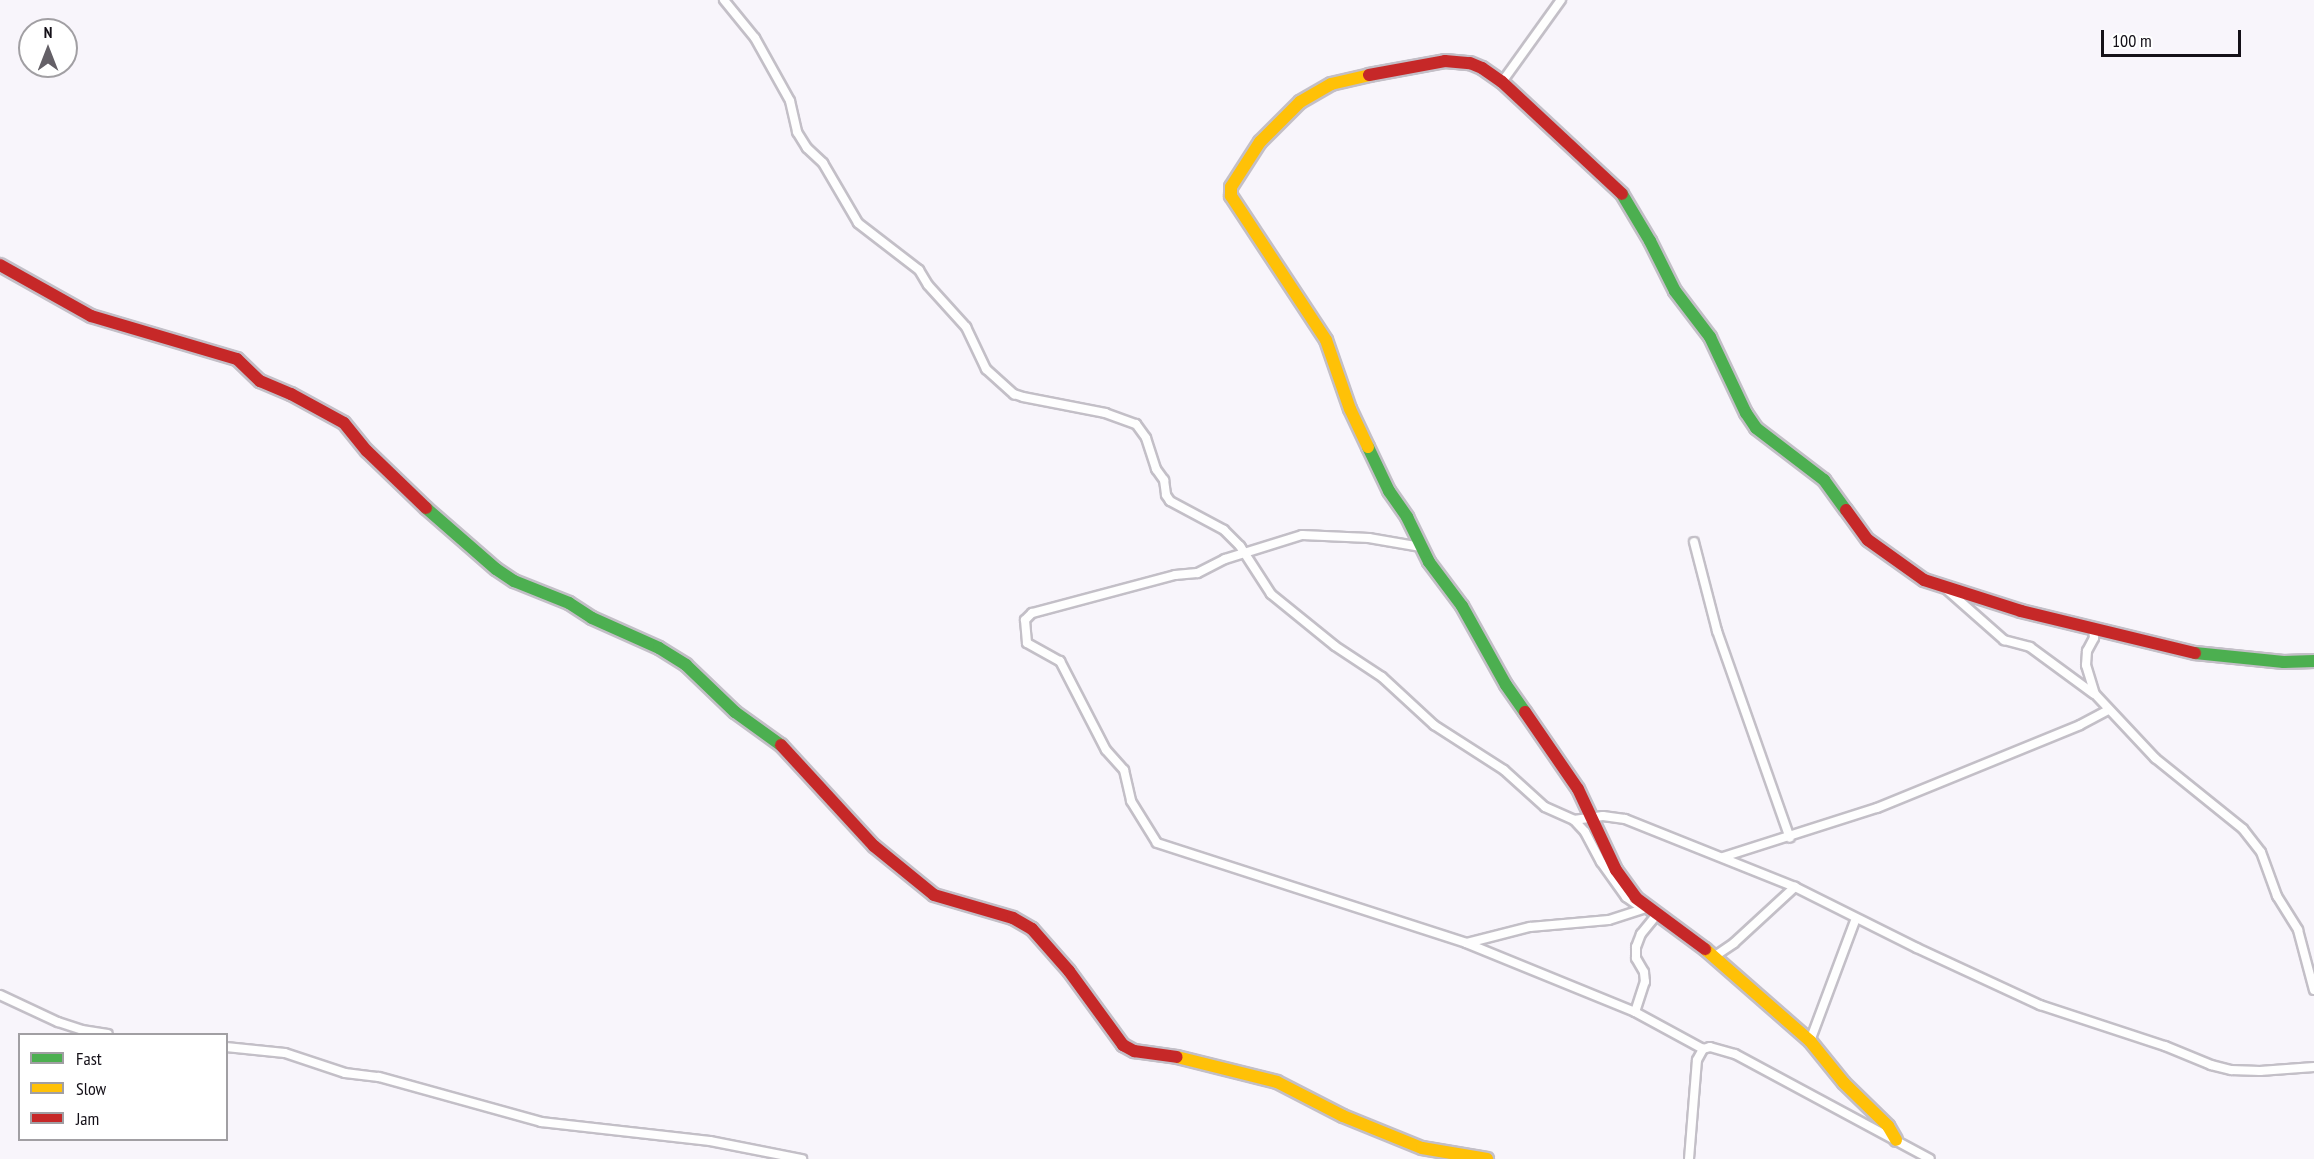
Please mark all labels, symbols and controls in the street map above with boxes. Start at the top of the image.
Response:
north arrow [18,18,78,78]
scale bar [2104,18,2244,56]
text: N [44,22,52,42]
text: 100 m [2112,29,2152,52]
legend [18,1033,228,1141]
text: Fast [76,1047,102,1070]
text: Slow [76,1077,106,1100]
text: Jam [76,1107,99,1130]

